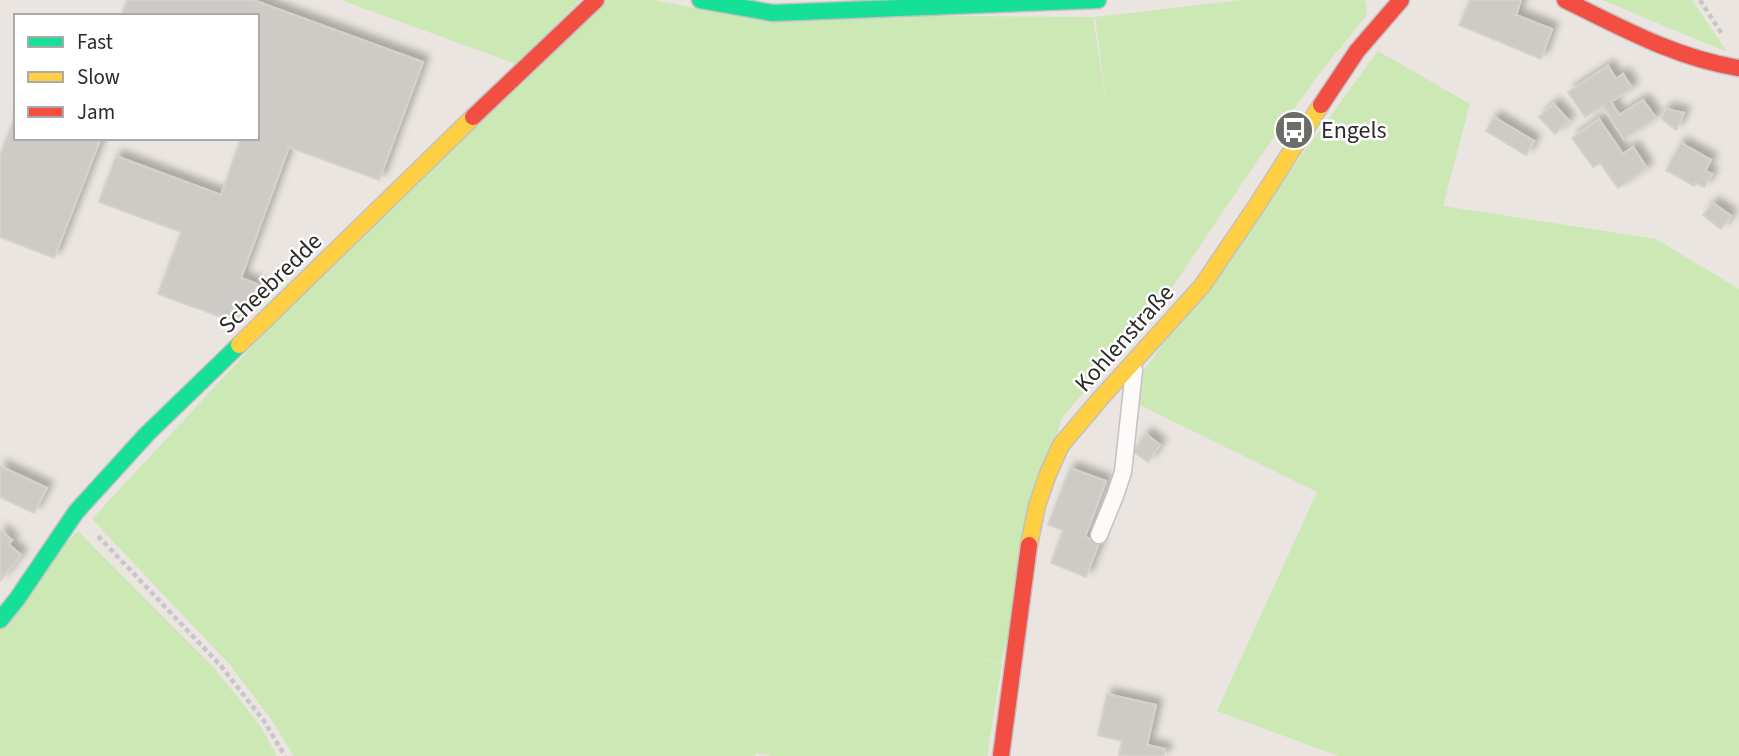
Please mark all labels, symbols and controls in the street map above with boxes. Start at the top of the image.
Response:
legend [14,14,259,140]
text: Fast [77,27,113,57]
text: Slow [77,62,120,92]
text: Jam [77,97,115,127]
bus stop icon: Engels [1273,109,1315,151]
place label: Engels [1321,113,1387,148]
street label: Scheebredde [211,225,330,342]
street label: Kohlenstraße [1066,277,1182,400]

